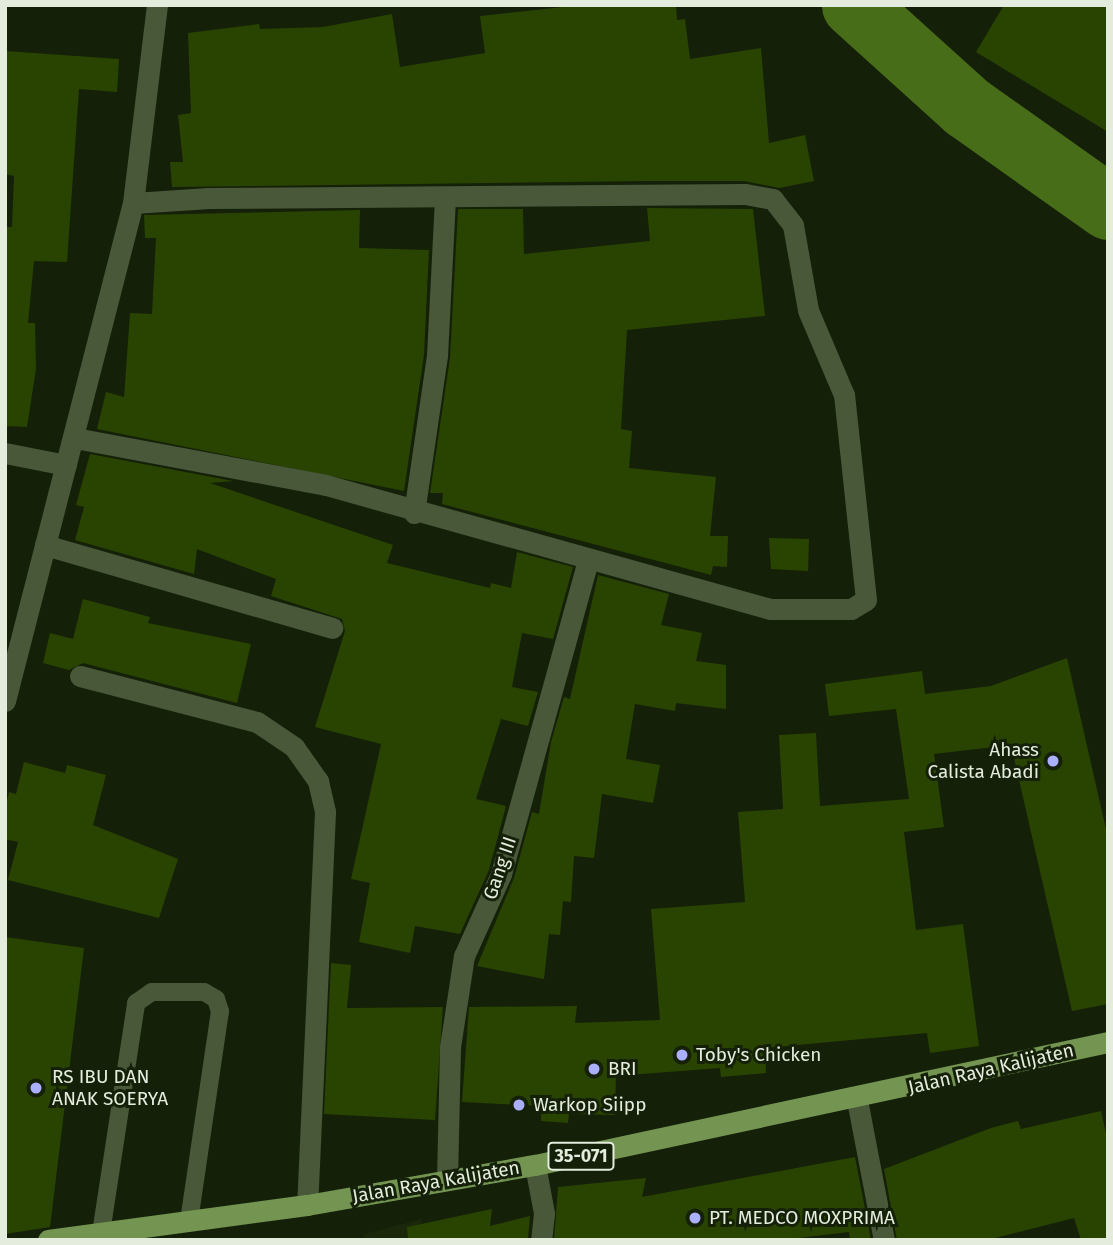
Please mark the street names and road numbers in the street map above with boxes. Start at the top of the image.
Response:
street label: Gang III [479,833,521,903]
street label: Jalan Raya Kalijaten [906,1039,1076,1099]
road number: 35-071 [546,1142,616,1170]
street label: Jalan Raya Kalijaten [351,1156,521,1208]

